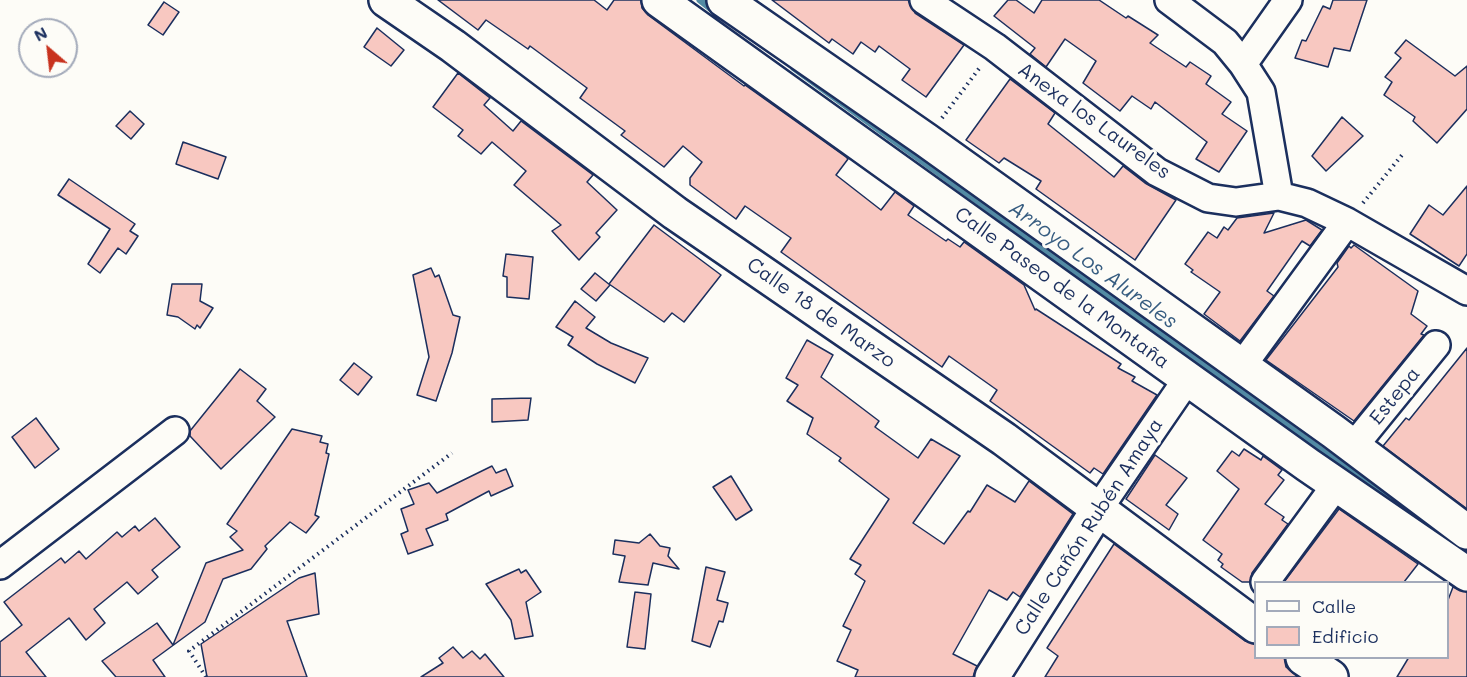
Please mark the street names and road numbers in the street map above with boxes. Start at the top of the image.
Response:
street label: Anexa los Laureles [1013,58,1175,184]
street label: Calle Paseo de la Montaña [950,202,1174,374]
street label: Calle 18 de Marzo [742,253,900,373]
street label: Estepa [1365,362,1425,430]
street label: Calle Cañón Rubén Amaya [1010,414,1168,640]

